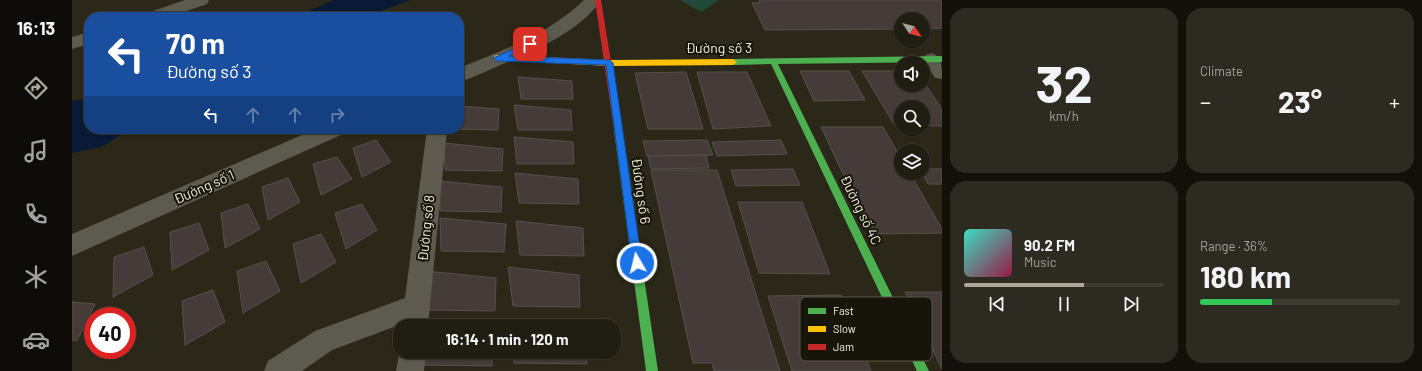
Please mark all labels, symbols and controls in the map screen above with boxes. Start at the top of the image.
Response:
north arrow [894,12,930,48]
map controls [894,12,930,180]
text: 16:13 [17,17,55,39]
text: 70 m [166,26,225,60]
pin [513,27,547,61]
icon: left [100,28,152,80]
icon: arrive [519,33,541,55]
street label: Đường số 3 [686,39,752,56]
text: 32 [1035,51,1093,113]
button: sound [894,56,930,92]
text: Đường số 3 [166,60,252,82]
text: Climate [1200,63,1243,79]
icon: directions [22,74,50,102]
text: 23° [1278,83,1322,119]
text: − [1200,88,1211,114]
text: + [1389,88,1400,114]
button: search [894,100,930,136]
icon: left [200,104,222,126]
icon: ahead [242,104,264,126]
icon: ahead [284,104,306,126]
icon: right [326,104,348,126]
text: km/h [1049,108,1079,124]
icon: music [22,137,50,165]
button: layers [894,144,930,180]
street label: Đường số 6 [628,157,655,225]
street label: Đường số 1 [171,166,237,207]
street label: Đường số 4C [837,172,886,247]
street label: Đường số 8 [414,194,437,262]
icon: phone [22,200,50,228]
text: 90.2 FM [1024,236,1075,254]
text: Range · 36% [1200,238,1268,254]
position arrow [616,242,658,284]
text: Music [1024,254,1057,270]
text: 180 km [1200,258,1291,294]
icon: climate [22,263,50,291]
icon: previous [986,293,1008,315]
icon: pause [1053,293,1075,315]
icon: next [1120,293,1142,315]
legend [800,297,932,361]
text: Fast [833,304,854,317]
speed limit sign: 40 [84,307,136,359]
text: Slow [833,322,856,335]
icon: car [22,326,50,354]
text: 16:14 · 1 min · 120 m [446,330,568,348]
text: Jam [833,340,854,353]

